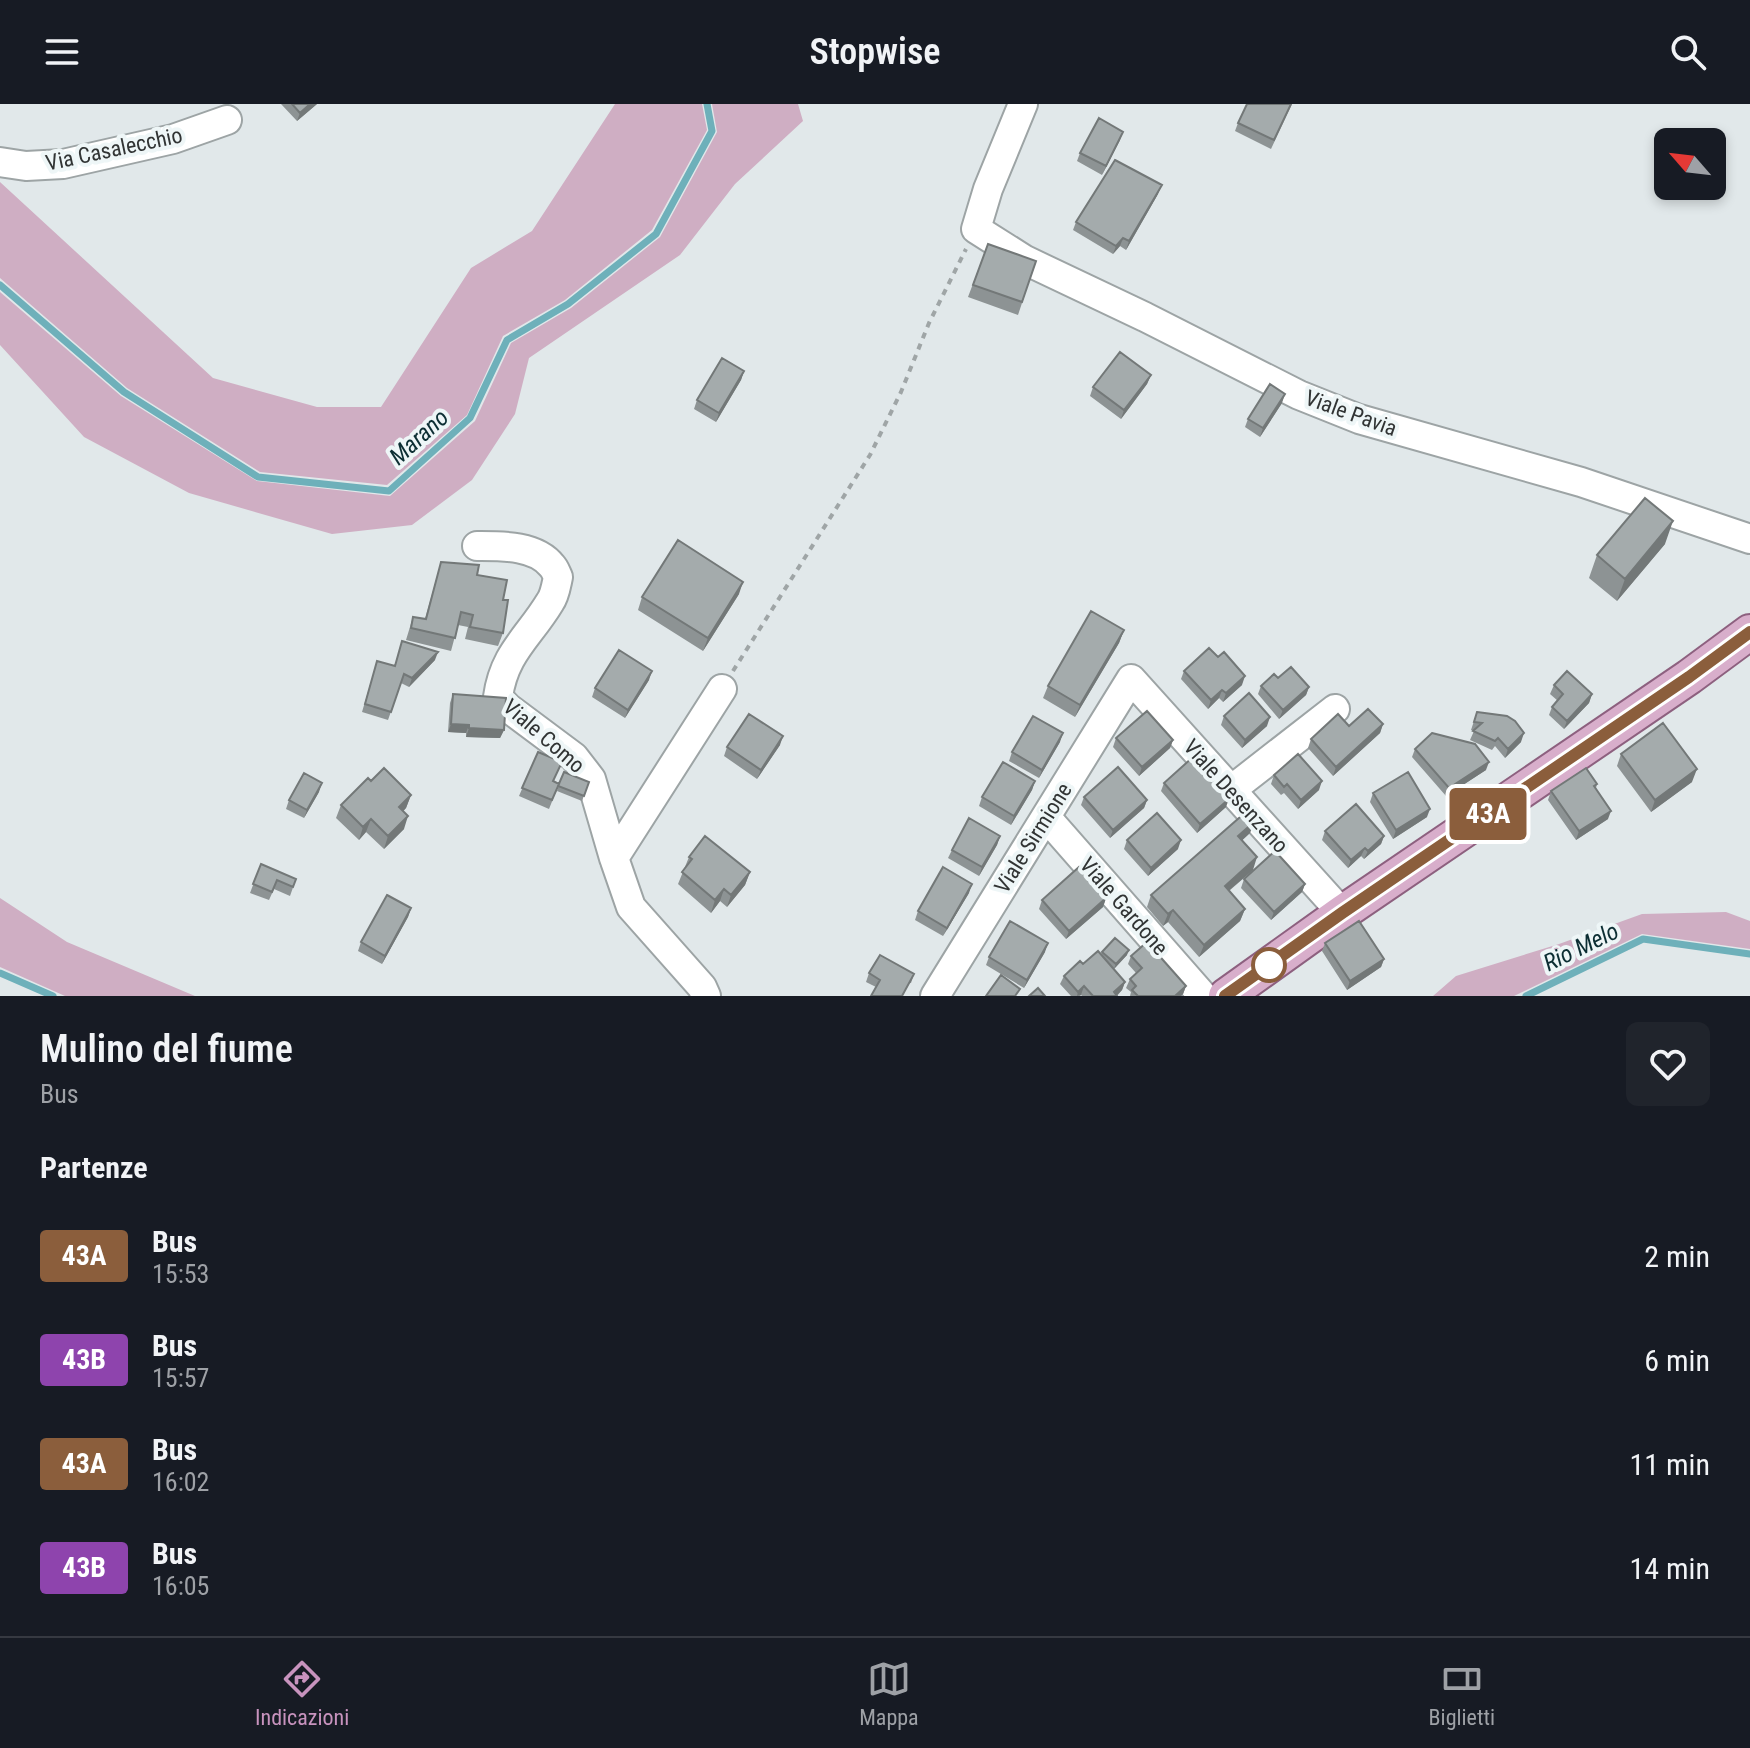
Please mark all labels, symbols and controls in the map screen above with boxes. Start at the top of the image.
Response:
icon: menu [40,30,84,74]
icon: search [1666,30,1710,74]
text: Stopwise [810,31,940,73]
street label: Via Casalecchio [43,122,185,176]
north arrow [1654,128,1726,200]
map controls [1654,128,1726,200]
street label: Viale Pavia [1302,385,1400,441]
water label: Marano [384,403,454,471]
street label: Viale Como [498,694,590,778]
street label: Viale Desenzano [1178,734,1294,858]
street label: Viale Sirmione [989,778,1077,898]
line badge: 43A [1442,788,1534,840]
text: 43A [1465,797,1511,830]
street label: Viale Gardone [1075,852,1173,960]
water label: Rio Melo [1539,917,1623,977]
unlabelled marker [1252,948,1286,982]
button: heart [1626,1022,1710,1106]
text: Mulino del fiume [40,1027,293,1071]
text: Bus [40,1079,79,1109]
text: Partenze [40,1150,148,1185]
text: Bus [152,1224,197,1259]
text: 43A [61,1239,107,1272]
text: 2 min [1644,1239,1710,1274]
text: 15:53 [152,1259,209,1289]
text: Bus [152,1328,197,1363]
text: 43B [62,1343,106,1376]
text: 6 min [1644,1343,1710,1378]
text: 15:57 [152,1363,209,1393]
text: Bus [152,1432,197,1467]
text: 43A [61,1447,107,1480]
text: 11 min [1629,1447,1710,1482]
text: 16:02 [152,1467,209,1497]
text: Bus [152,1536,197,1571]
text: 43B [62,1551,106,1584]
text: 14 min [1629,1551,1710,1586]
text: 16:05 [152,1571,209,1601]
tab: Indicazioni [255,1657,349,1730]
tab: Mappa [859,1657,919,1730]
tab: Biglietti [1429,1657,1495,1730]

